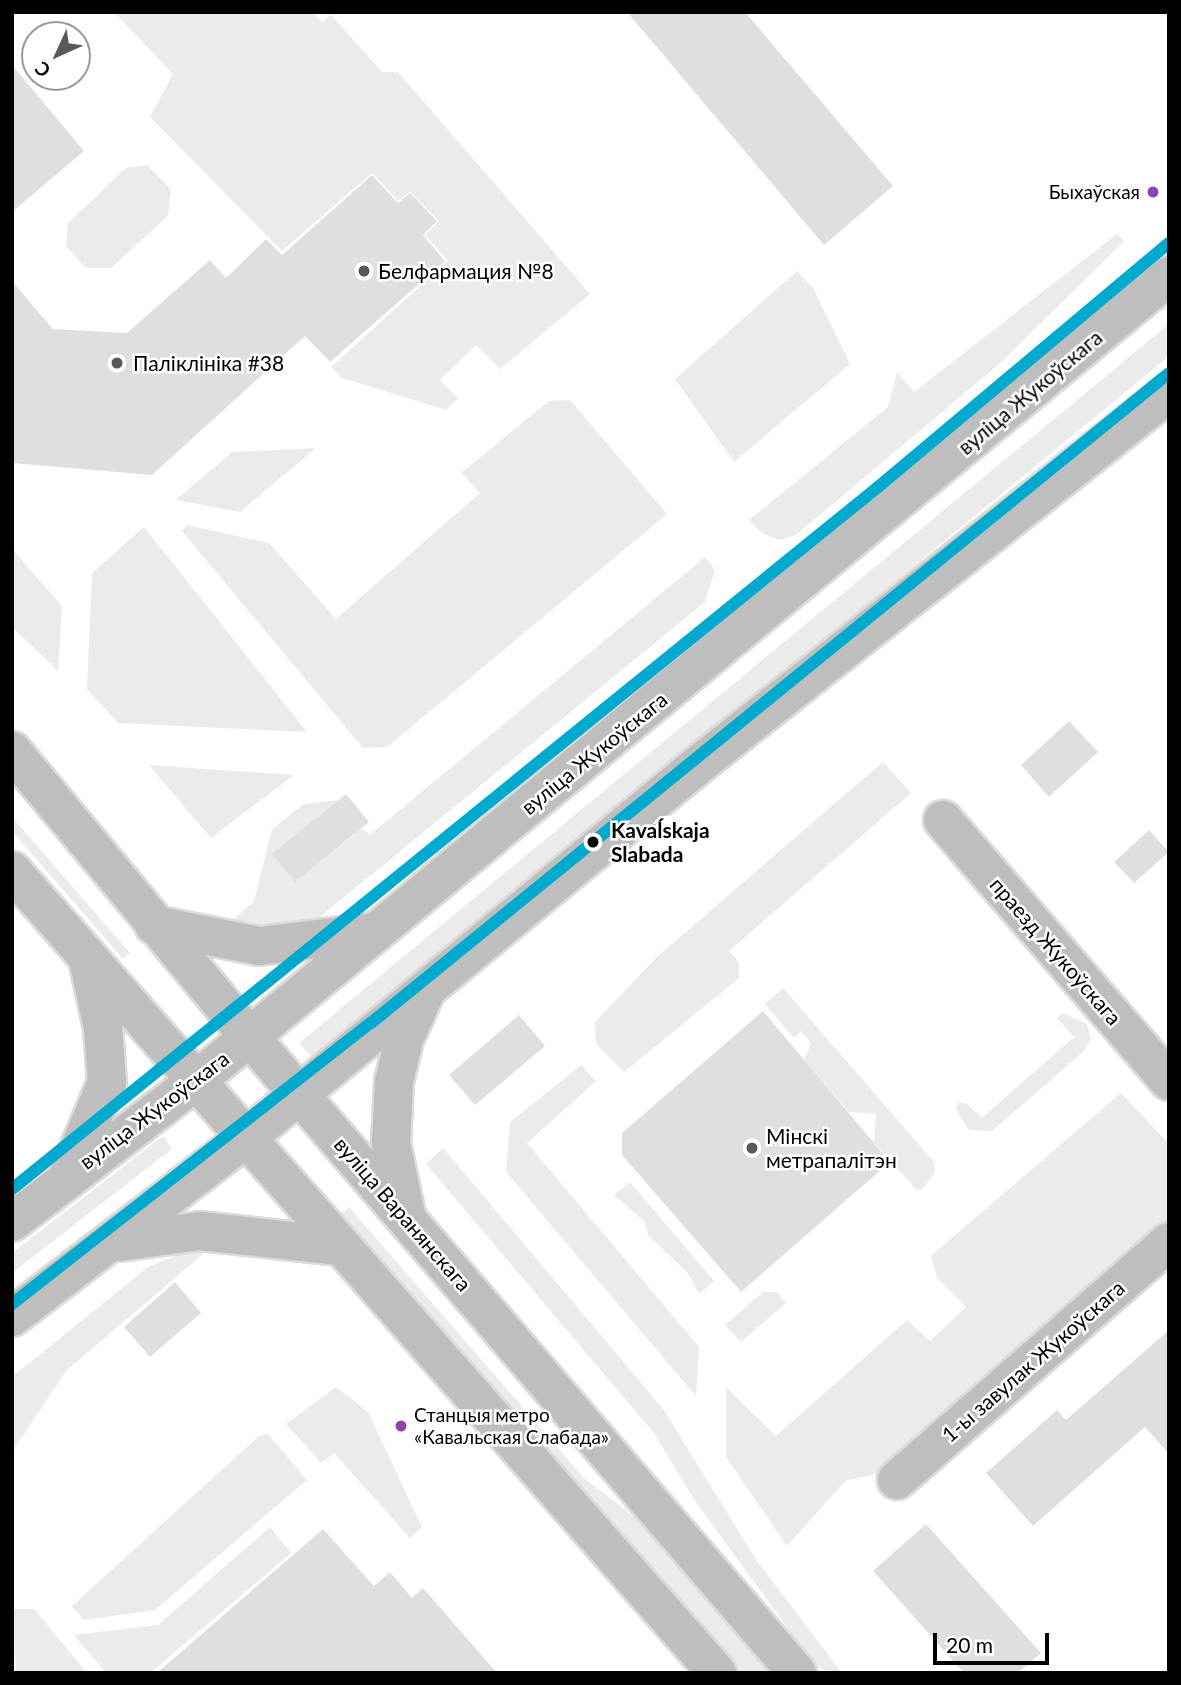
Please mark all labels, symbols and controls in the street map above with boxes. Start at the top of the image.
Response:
north arrow [21,21,91,91]
text: С [30,57,55,82]
place label: Быхаўская [1049,181,1140,203]
marker: Быхаўская [1146,185,1160,199]
place label: Белфармация №8 [378,258,554,284]
marker: Белфармация №8 [356,263,372,279]
street label: вуліца Жукоўскага [953,324,1107,460]
place label: Паліклініка #38 [133,350,284,376]
marker: Паліклініка #38 [107,353,127,373]
street label: вуліца Жукоўскага [516,686,672,820]
place label: Kavaĺskaja Slabada [611,817,710,867]
marker: Kavaĺskaja Slabada [581,830,605,854]
street label: праезд Жукоўскага [985,872,1127,1030]
street label: вуліца Жукоўскага [74,1046,234,1174]
place label: Мінскі метрапалітэн [766,1123,897,1173]
street label: вуліца Варанянскага [329,1132,477,1296]
marker: Мінскі метрапалітэн [744,1140,760,1156]
street label: 1-ы завулак Жукоўскага [937,1275,1129,1447]
place label: Станцыя метро «Кавальская Слабада» [414,1404,609,1448]
marker: Станцыя метро «Кавальская Слабада» [394,1419,408,1433]
scale bar [936,1618,1052,1662]
text: 20 m [946,1632,993,1657]

